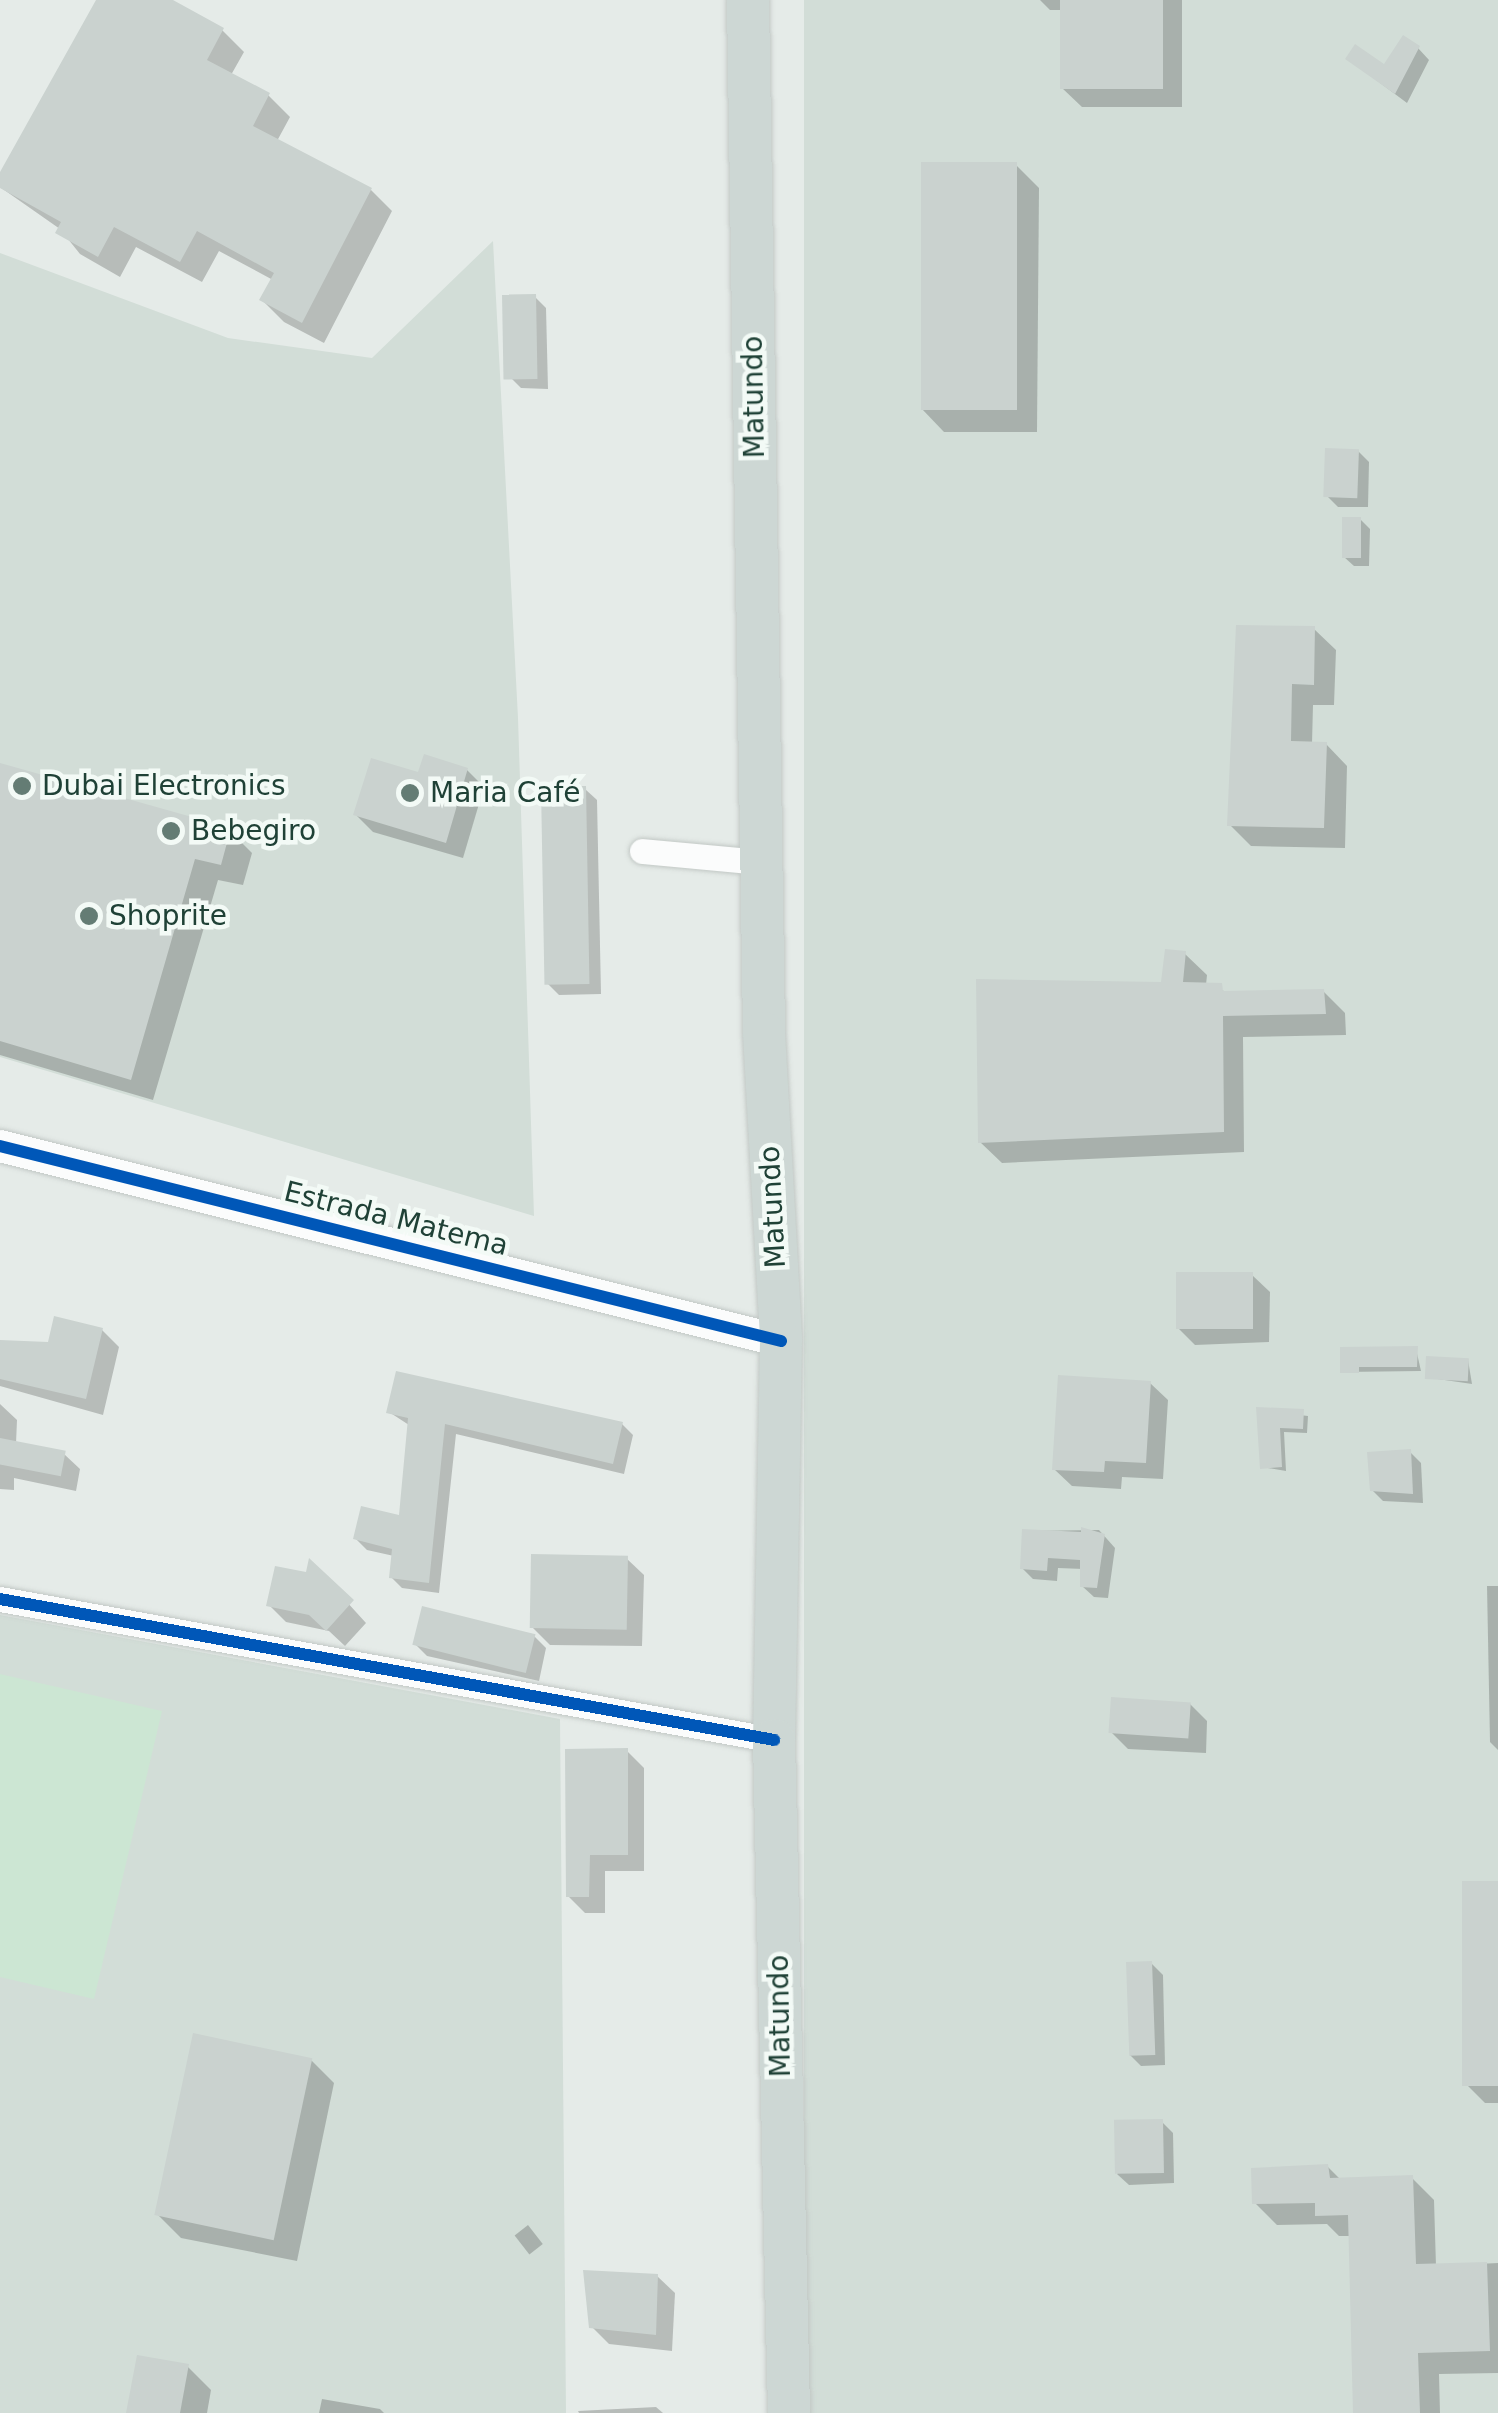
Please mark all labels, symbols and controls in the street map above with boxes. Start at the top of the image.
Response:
street label: Matundo [736,335,772,459]
place label: Dubai Electronics [42,769,286,803]
marker: Dubai Electronics [11,775,33,797]
place label: Maria Café [430,776,580,810]
marker: Maria Café [399,782,421,804]
place label: Bebegiro [191,814,316,848]
marker: Bebegiro [160,820,182,842]
place label: Shoprite [109,899,227,933]
marker: Shoprite [78,905,100,927]
street label: Matundo [753,1145,793,1269]
street label: Estrada Matema [280,1175,512,1263]
street label: Matundo [762,1954,798,2078]

